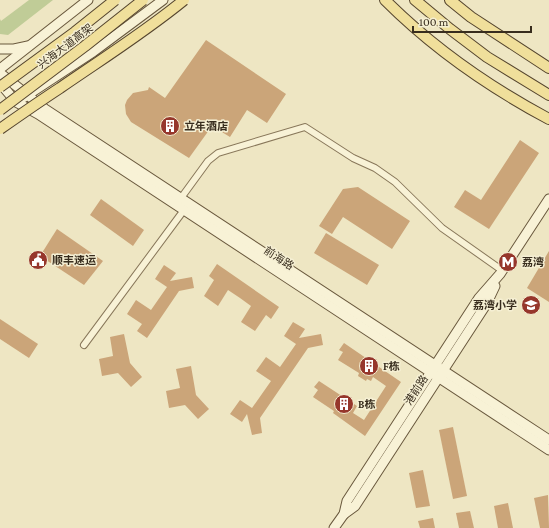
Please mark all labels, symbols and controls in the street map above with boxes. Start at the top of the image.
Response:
scale bar [413,8,531,34]
text: 100 m [419,15,449,29]
street label: 兴海大道高架 [35,21,95,71]
building icon: 立年酒店 [159,115,181,137]
place label: 立年酒店 [184,120,228,132]
street label: 前海路 [262,244,296,272]
public building icon: 顺丰速运 [27,249,49,271]
metro station icon: 荔湾 [497,251,519,273]
place label: 顺丰速运 [52,254,96,266]
place label: 荔湾 [522,256,544,268]
school or university icon: 荔湾小学 [520,294,542,316]
place label: 荔湾小学 [473,299,517,311]
building icon: F栋 [358,355,380,377]
place label: F栋 [383,360,400,372]
street label: 港前路 [402,373,430,407]
building icon: B栋 [333,393,355,415]
place label: B栋 [358,398,375,410]

